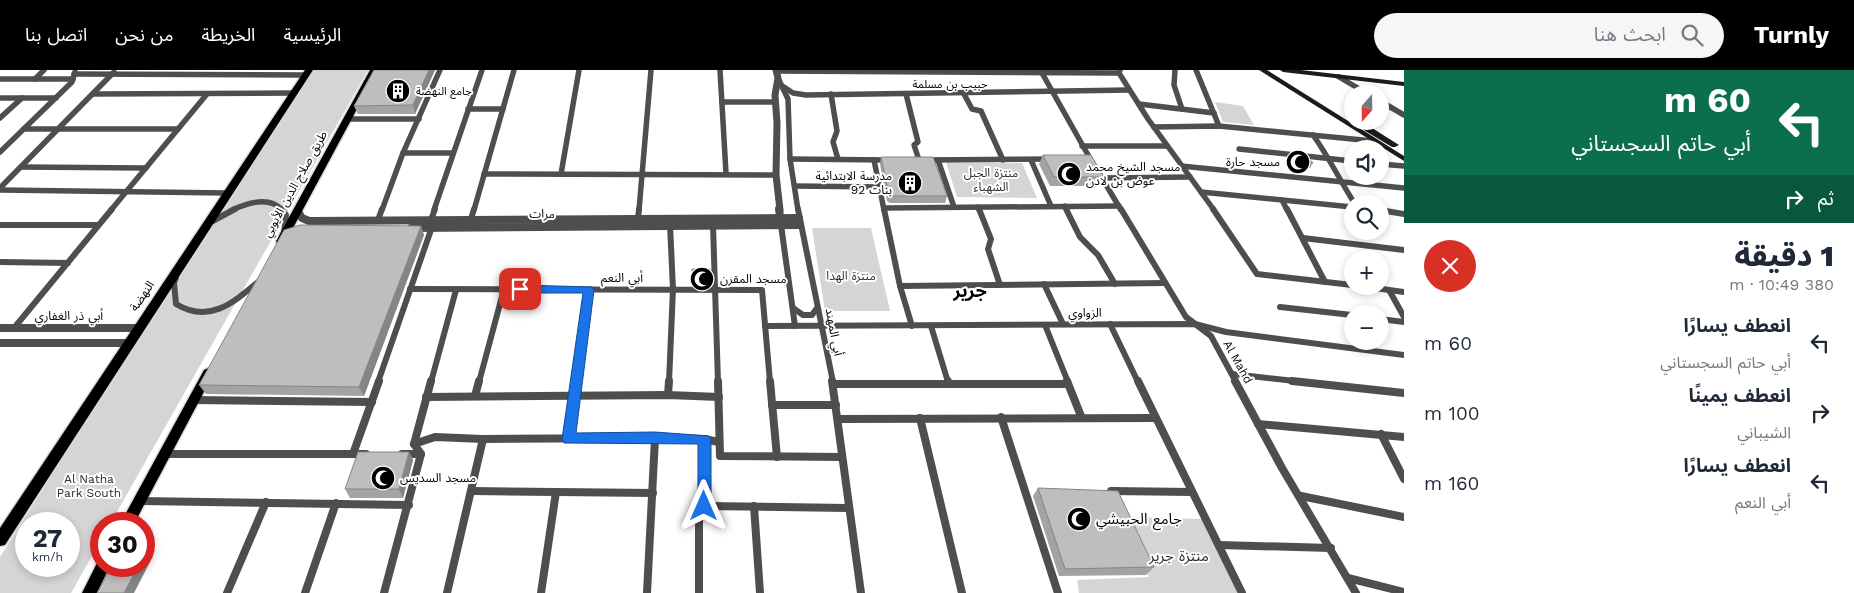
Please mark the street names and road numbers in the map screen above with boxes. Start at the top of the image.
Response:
street label: حبيب بن مسلمة [913,78,988,91]
street label: طريق صلاح الدين الأيوبي [260,128,333,241]
street label: مرات [529,207,555,221]
street label: أبي النعم [601,270,643,288]
street label: النهضة [127,278,157,314]
street label: الزواوي [1068,306,1102,323]
street label: أبي المهند [820,307,846,358]
street label: أبي ذر الغفاري [35,308,103,326]
street label: Al Mahd [1220,338,1256,386]

